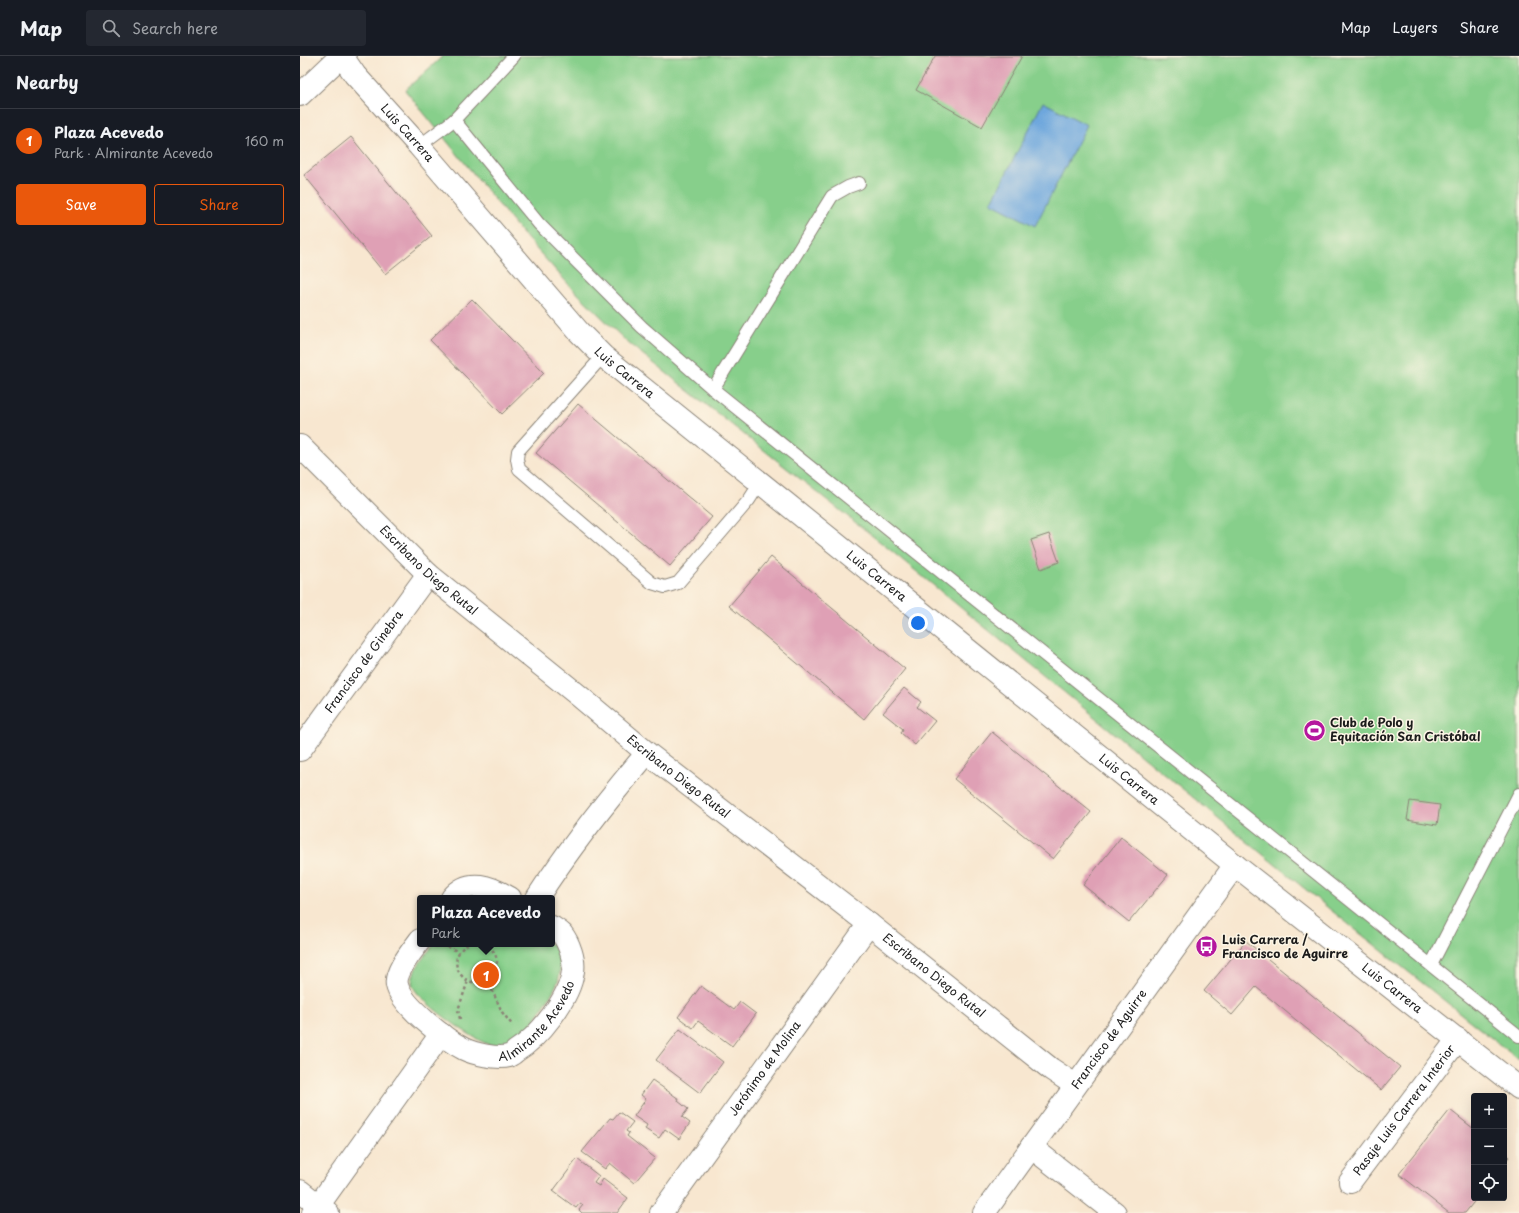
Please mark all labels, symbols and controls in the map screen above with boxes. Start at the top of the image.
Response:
search box [86,10,366,46]
text: Map [20,14,62,42]
text: Search here [132,16,218,39]
icon: search [100,17,122,39]
text: Map [1341,17,1371,38]
text: Layers [1393,17,1438,38]
text: Share [1460,17,1499,38]
text: Nearby [16,69,78,95]
street label: Luis Carrera [377,99,439,166]
text: Plaza Acevedo [54,120,164,143]
text: 1 [26,131,32,150]
text: 160 m [245,131,284,150]
text: Park · Almirante Acevedo [54,143,213,162]
button: Save [16,184,146,225]
button: Share [154,184,284,225]
street label: Luis Carrera [591,342,659,402]
street label: Escribano Diego Rutal [376,521,482,619]
street label: Luis Carrera [843,546,912,606]
street label: Francisco de Ginebra [320,606,407,716]
your location [908,613,928,633]
place label: Club de Polo y Equitación San Cristóbal [1330,713,1480,745]
sports icon: Club de Polo y Equitación San Cristóbal [1302,717,1328,743]
street label: Escribano Diego Rutal [623,730,734,822]
street label: Luis Carrera [1095,749,1164,809]
popup [417,895,555,947]
text: Plaza Acevedo [431,900,541,923]
text: Park [431,923,460,942]
street label: Escribano Diego Rutal [879,928,990,1021]
place label: Luis Carrera / Francisco de Aguirre [1222,930,1348,962]
bus stop icon: Luis Carrera / Francisco de Aguirre [1193,934,1219,960]
street label: Luis Carrera [1358,958,1427,1017]
pin: 1 [473,960,499,990]
street label: Almirante Acevedo [498,978,578,1065]
street label: Francisco de Aguirre [1066,985,1151,1093]
street label: Jerónimo de Molina [724,1016,805,1119]
street label: Pasaje Luis Carrera Interior [1348,1040,1459,1179]
map controls [1471,1093,1507,1201]
button: + [1471,1093,1507,1129]
button: − [1471,1129,1507,1165]
button: locate [1471,1165,1507,1201]

